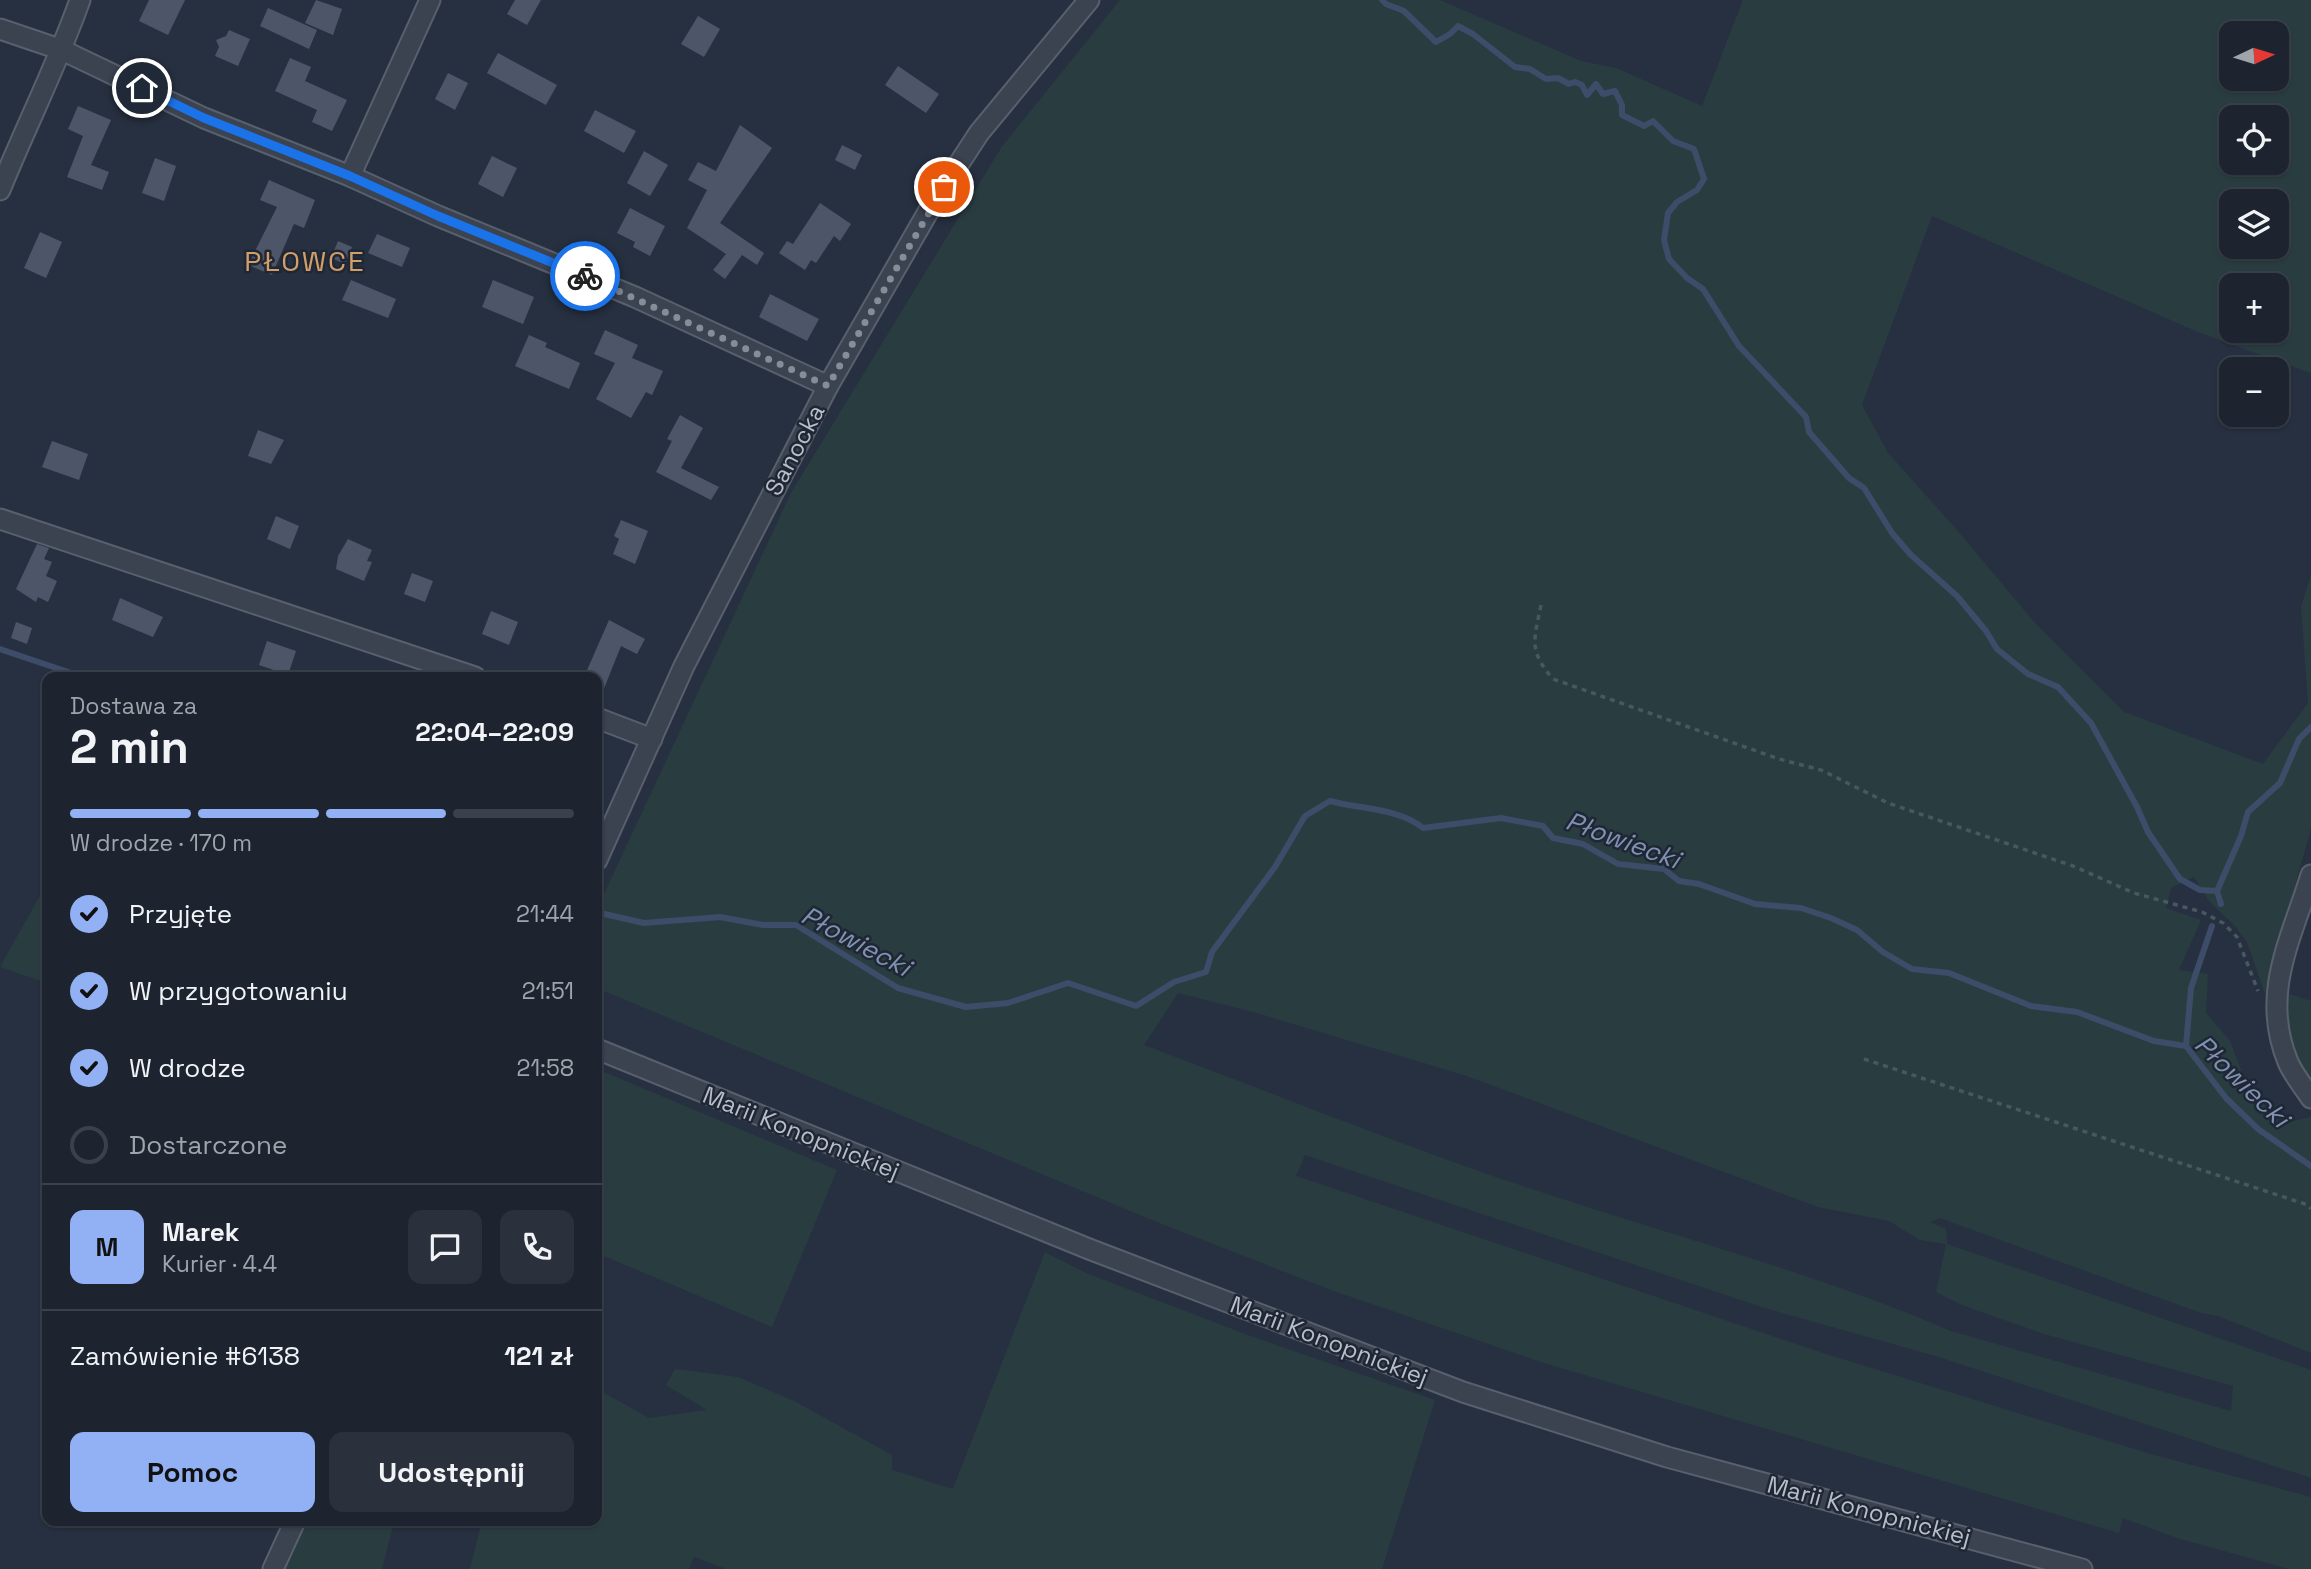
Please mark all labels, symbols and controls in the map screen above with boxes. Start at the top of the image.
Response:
north arrow [2219,21,2289,91]
map controls [2219,21,2289,427]
pin [112,58,172,118]
icon: home [123,69,161,107]
button: locate [2219,105,2289,175]
pin [914,157,974,217]
icon: bag [925,168,963,206]
button: layers [2219,189,2289,259]
courier [550,241,620,311]
district label: PŁOWCE [244,243,366,279]
icon: bike [566,257,604,295]
button: + [2219,273,2289,343]
button: − [2219,357,2289,427]
street label: Sanocka [758,399,832,501]
text: Dostawa za [70,691,197,721]
text: 22:04–22:09 [415,715,574,749]
text: 2 min [70,718,189,776]
water label: Płowiecki [1561,804,1687,877]
text: W drodze · 170 m [70,828,252,858]
icon: check [70,895,108,933]
text: Przyjęte [129,897,232,931]
water label: Płowiecki [795,898,919,985]
text: 21:44 [516,899,574,929]
icon: check [70,972,108,1010]
text: W przygotowaniu [129,974,348,1008]
text: 21:51 [522,976,574,1006]
water label: Płowiecki [2187,1027,2299,1136]
icon: check [70,1049,108,1087]
text: W drodze [129,1051,246,1085]
text: 21:58 [517,1053,574,1083]
street label: Marii Konopnickiej [698,1079,904,1186]
text: Dostarczone [129,1128,287,1162]
button: chat [408,1210,482,1284]
button: phone [500,1210,574,1284]
text: Marek [162,1215,239,1249]
text: M [96,1230,118,1264]
text: Kurier · 4.4 [162,1249,277,1279]
street label: Marii Konopnickiej [1226,1289,1432,1393]
text: Zamówienie #6138 [70,1339,300,1373]
text: 121 zł [504,1339,574,1373]
button: Pomoc [70,1432,315,1512]
button: Udostępnij [329,1432,574,1512]
street label: Marii Konopnickiej [1764,1468,1974,1553]

